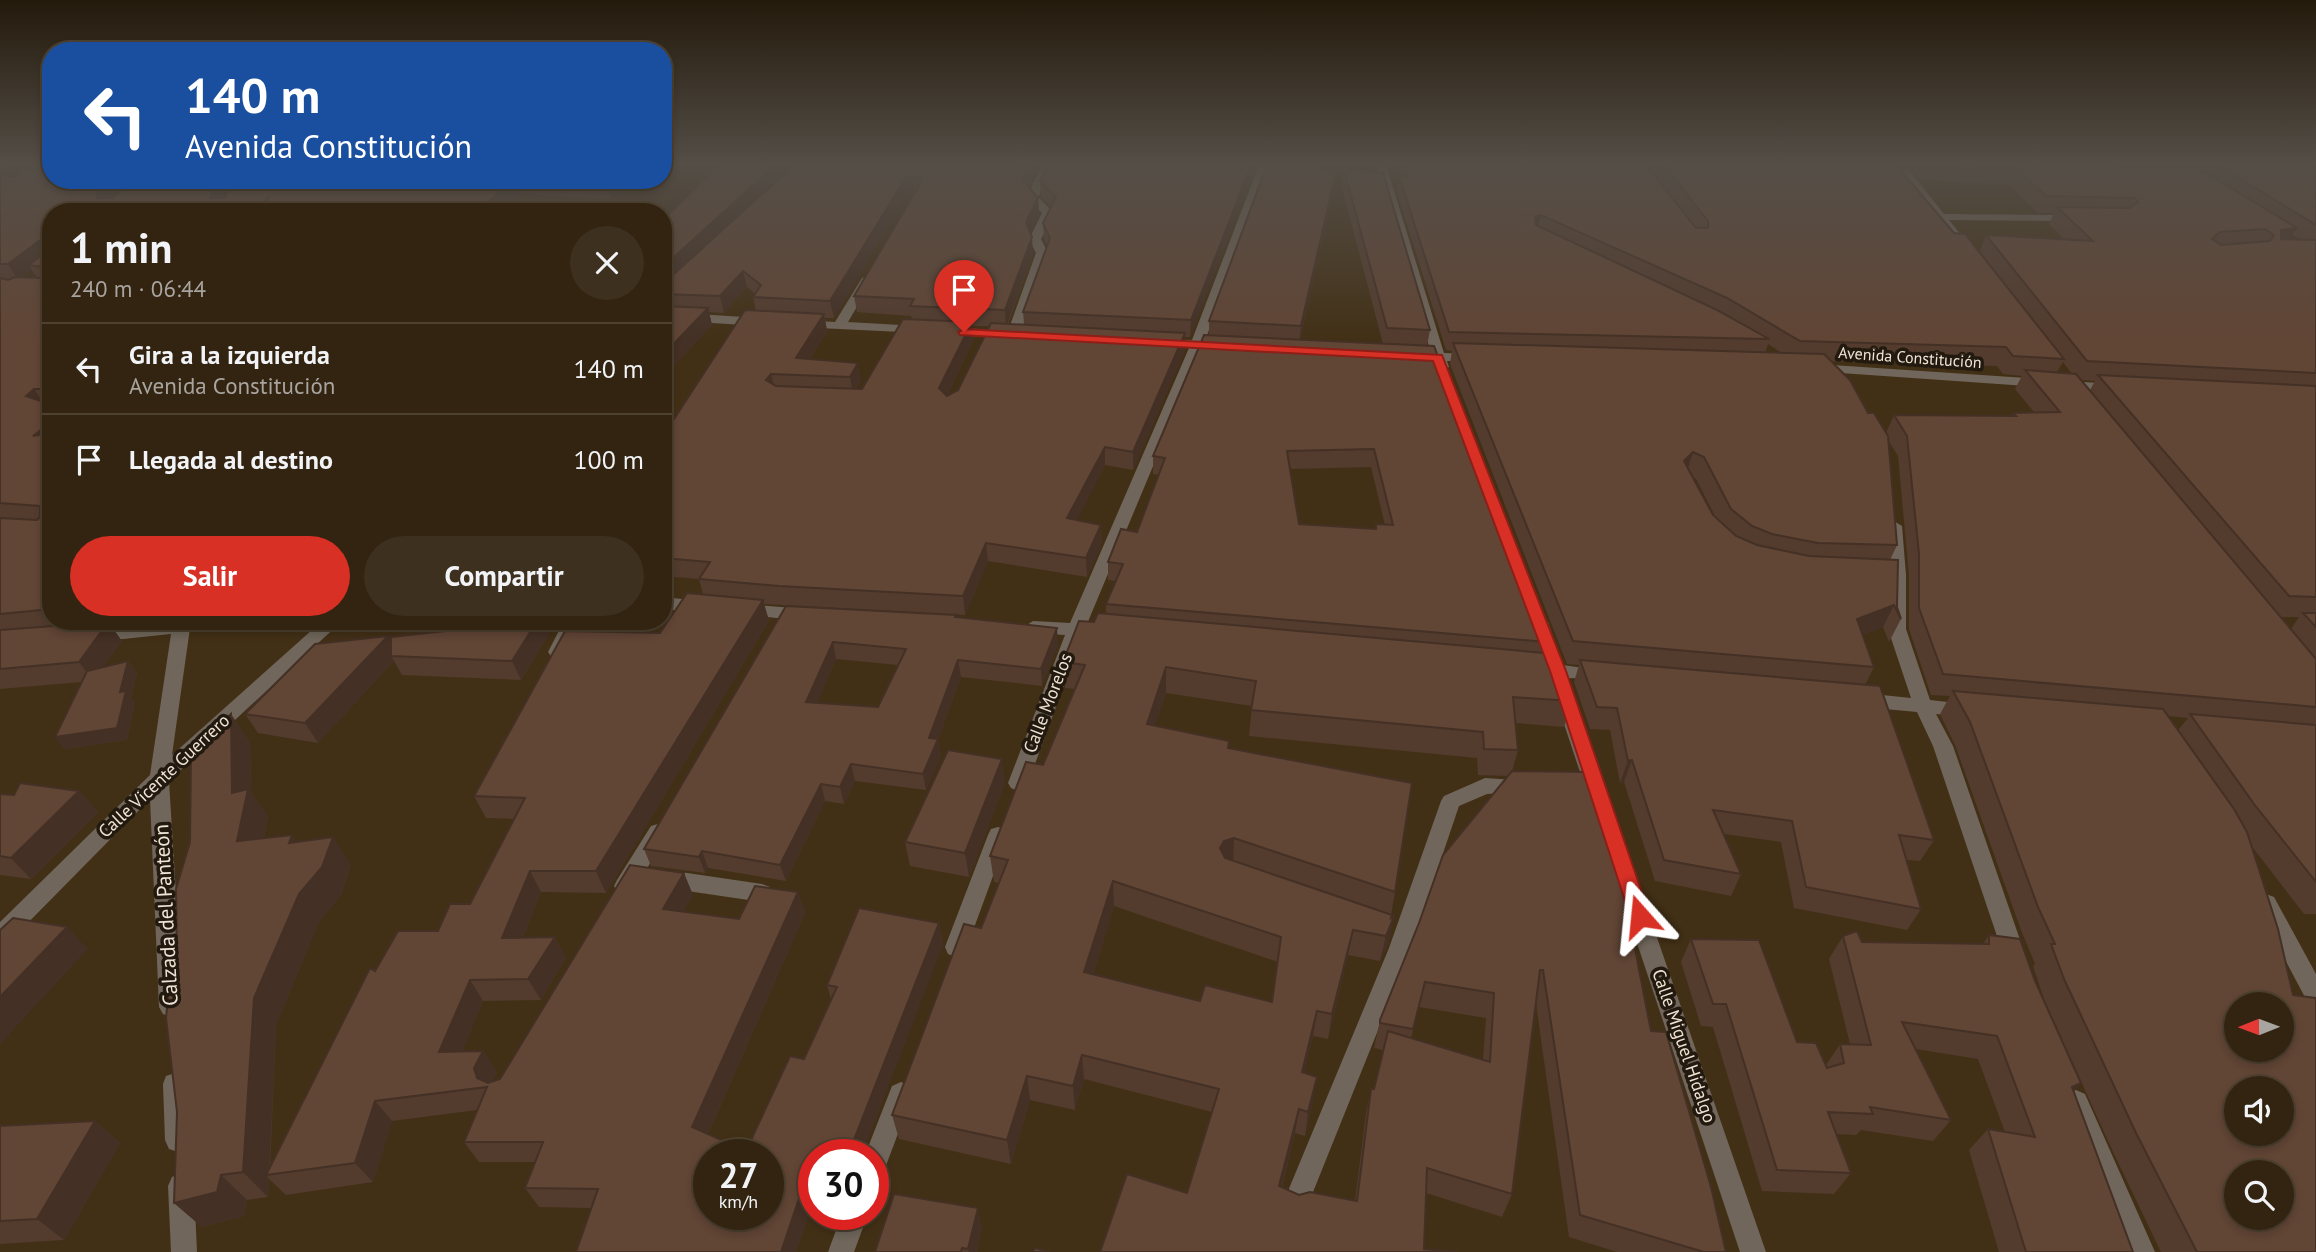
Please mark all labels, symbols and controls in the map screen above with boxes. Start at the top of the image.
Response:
text: 140 m [185,63,320,127]
icon: left [70,70,161,161]
text: Avenida Constitución [185,125,472,167]
text: 1 min [70,220,172,275]
button: close [570,226,644,300]
pin [934,260,994,332]
icon: arrive [945,271,983,309]
text: 240 m · 06:44 [70,274,206,303]
text: Gira a la izquierda [129,338,330,371]
street label: Avenida Constitución [1838,342,1982,372]
icon: left [70,350,108,388]
text: 140 m [573,352,644,385]
text: Avenida Constitución [129,371,335,400]
icon: arrive [70,441,108,479]
text: Llegada al destino [129,443,333,476]
text: 100 m [573,443,644,476]
button: Salir [70,536,350,616]
button: Compartir [364,536,644,616]
street label: Calle Morelos [1018,650,1077,756]
street label: Calle Vicente Guerrero [93,709,234,843]
street label: Calzada del Panteón [147,823,184,1007]
position arrow [1603,879,1677,953]
street label: Calle Miguel Hidalgo [1647,966,1722,1126]
north arrow [2224,992,2294,1062]
map controls [2224,992,2294,1230]
button: sound [2224,1076,2294,1146]
speed limit sign: 30 [798,1139,889,1230]
text: 27 [719,1152,758,1198]
button: search [2224,1160,2294,1230]
text: km/h [719,1190,758,1213]

